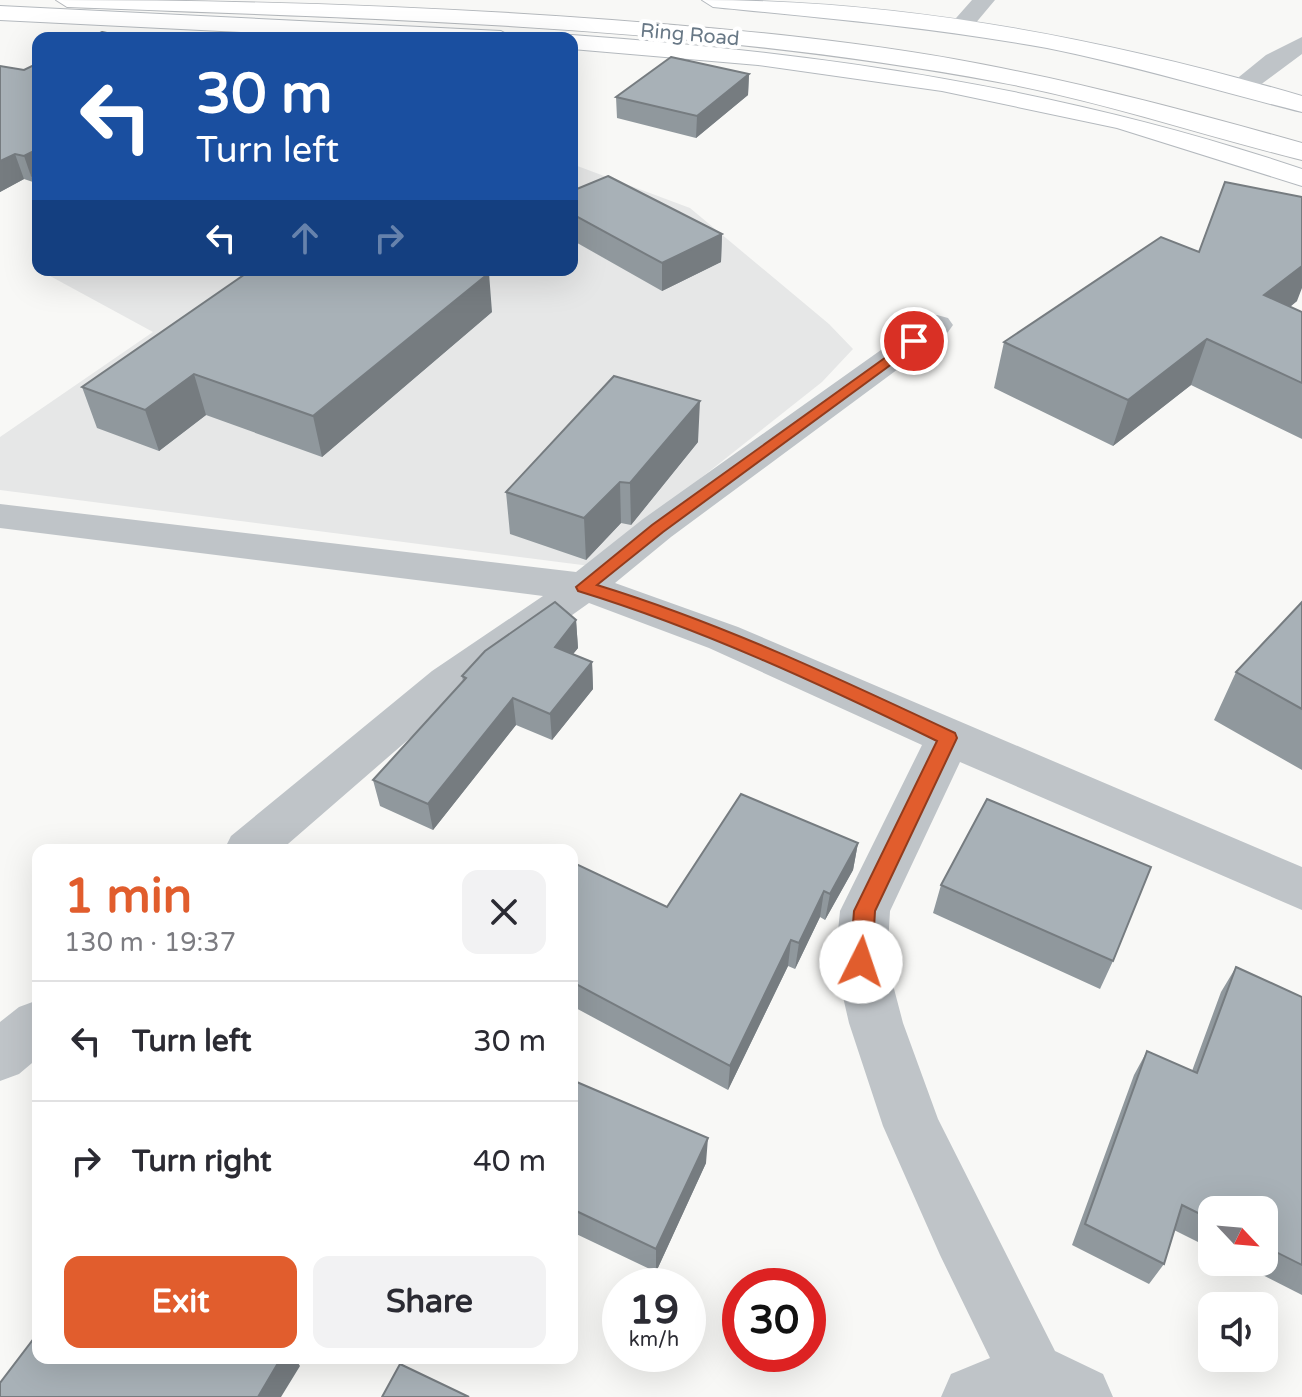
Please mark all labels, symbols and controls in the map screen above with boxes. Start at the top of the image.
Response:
street label: Ring Road [639,19,741,51]
text: 30 m [196,61,332,128]
icon: left [64,64,168,168]
text: Turn left [196,129,339,172]
icon: left [199,216,243,260]
icon: ahead [283,216,327,260]
icon: right [367,216,411,260]
pin [880,307,948,375]
icon: arrive [892,319,936,363]
text: 1 min [64,868,192,926]
button: close [462,870,546,954]
position arrow [819,920,903,1004]
text: 130 m · 19:37 [64,927,236,958]
icon: left [64,1019,108,1063]
text: Turn left [132,1023,251,1060]
text: 30 m [473,1023,546,1060]
icon: right [64,1139,108,1183]
text: Turn right [132,1143,272,1180]
text: 40 m [473,1143,546,1180]
north arrow [1198,1196,1278,1276]
map controls [1198,1196,1278,1372]
button: Exit [64,1256,297,1348]
button: Share [313,1256,546,1348]
speed limit sign: 30 [722,1268,826,1372]
text: 19 [629,1286,679,1334]
button: sound [1198,1292,1278,1372]
text: km/h [629,1328,679,1352]

